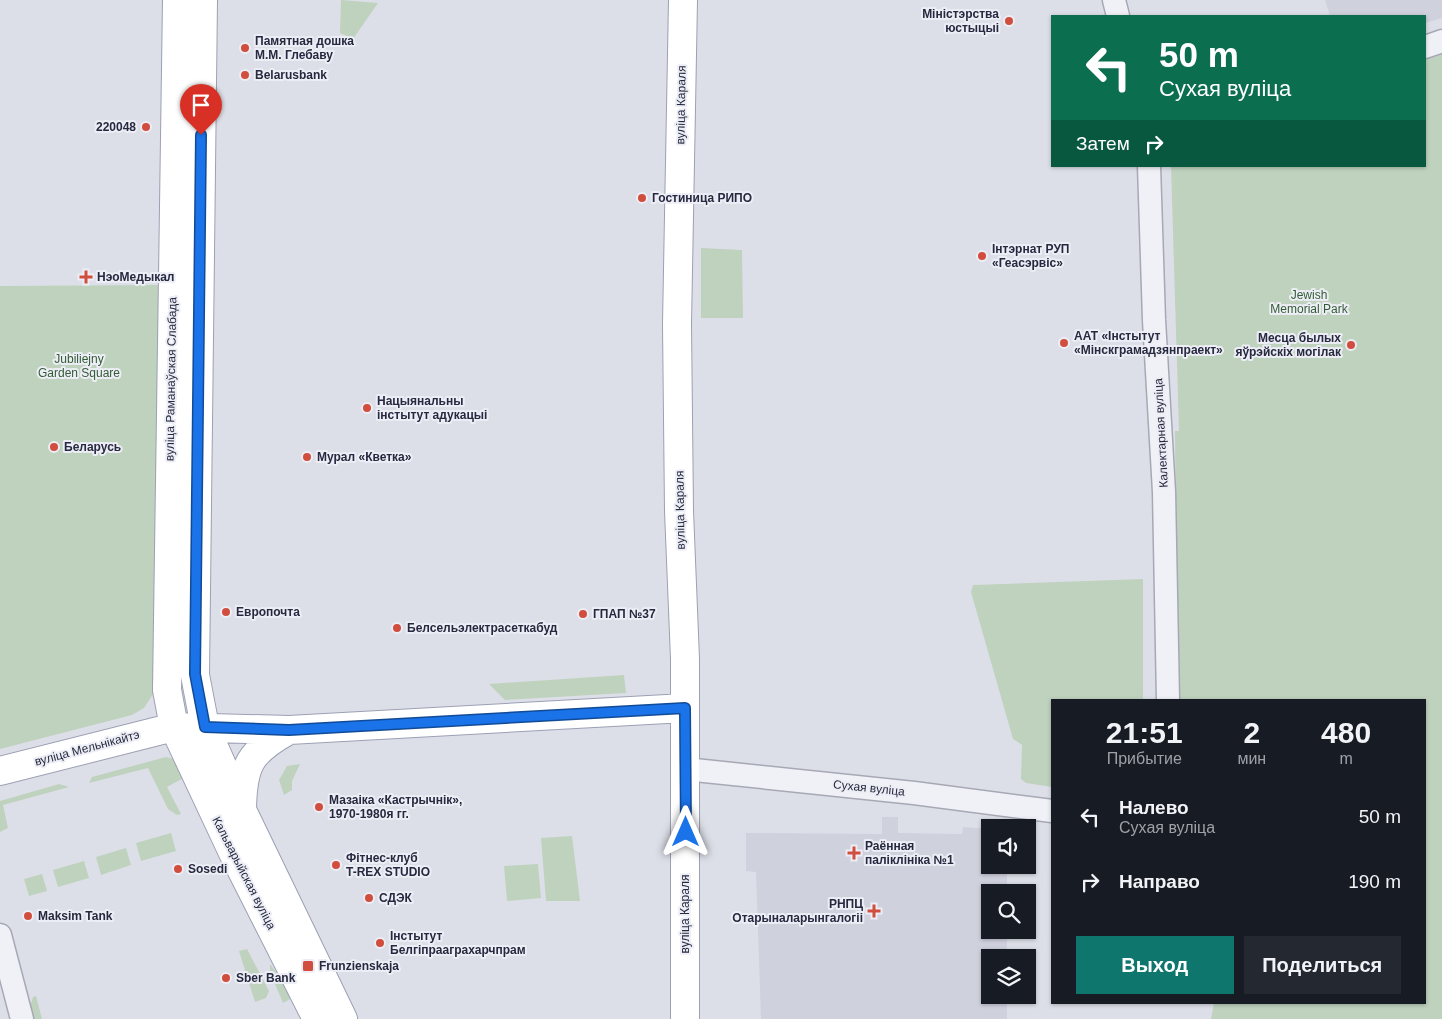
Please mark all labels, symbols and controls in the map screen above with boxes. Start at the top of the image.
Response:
place label: Міністэрства юстыцыі [922,7,999,35]
marker: Міністэрства юстыцыі [1003,15,1015,27]
place label: Памятная дошка М.М. Глебаву [255,34,354,62]
icon: left [1076,35,1141,100]
text: 50 m [1159,35,1239,74]
marker: Памятная дошка М.М. Глебаву [239,42,251,54]
street label: вуліца Караля [673,65,689,145]
place label: Belarusbank [255,68,327,82]
marker: Belarusbank [239,69,251,81]
text: Сухая вуліца [1159,76,1291,101]
pin [180,84,222,135]
icon: arrive [187,91,215,119]
place label: 220048 [96,120,136,134]
marker: 220048 [140,121,152,133]
icon: right [1140,130,1168,158]
text: Затем [1076,133,1130,154]
place label: Гостиница РИПО [652,191,752,205]
marker: Гостиница РИПО [636,192,648,204]
place label: Інтэрнат РУП «Геасэрвіс» [992,242,1069,270]
marker: Інтэрнат РУП «Геасэрвіс» [976,250,988,262]
marker: НэоМедыкал [79,270,93,284]
place label: НэоМедыкал [97,270,174,284]
park label: Jewish Memorial Park [1270,288,1349,316]
street label: вуліца Раманаўская Слабада [163,296,179,461]
place label: ААТ «Інстытут «Мінскграмадзянпраект» [1074,329,1223,357]
place label: Месца былых яўрэйскіх могілак [1235,331,1342,359]
marker: ААТ «Інстытут «Мінскграмадзянпраект» [1058,337,1070,349]
marker: Месца былых яўрэйскіх могілак [1345,339,1357,351]
park label: Jubiliejny Garden Square [38,352,120,380]
street label: Калектарная вуліца [1151,378,1171,488]
place label: Нацыянальны інстытут адукацыі [377,394,487,422]
marker: Нацыянальны інстытут адукацыі [361,402,373,414]
place label: Беларусь [64,440,121,454]
marker: Беларусь [48,441,60,453]
place label: Мурал «Кветка» [317,450,412,464]
marker: Мурал «Кветка» [301,451,313,463]
street label: вуліца Караля [672,470,688,550]
place label: Европочта [236,605,300,619]
marker: Европочта [220,606,232,618]
place label: ГПАП №37 [593,607,656,621]
marker: ГПАП №37 [577,608,589,620]
place label: Белсельэлектрасеткабуд [407,621,558,635]
marker: Белсельэлектрасеткабуд [391,622,403,634]
text: 21:51 [1106,716,1183,749]
text: 2 [1243,716,1260,749]
text: 480 [1321,716,1371,749]
street label: вуліца Мельнікайтэ [33,727,141,769]
text: Прибытие [1107,750,1182,767]
text: мин [1237,750,1266,767]
text: m [1339,750,1353,767]
street label: Сухая вуліца [832,777,906,799]
place label: Мазаіка «Кастрычнік», 1970-1980я гг. [329,793,462,821]
text: Налево [1119,797,1189,818]
marker: Мазаіка «Кастрычнік», 1970-1980я гг. [313,801,325,813]
icon: left [1076,803,1104,831]
position arrow [659,805,711,857]
text: 50 m [1359,806,1401,827]
street label: Кальварыйская вуліца [209,814,279,932]
map controls [981,819,1036,1004]
button: sound [981,819,1036,874]
text: Сухая вуліца [1119,819,1215,836]
place label: Раённая паліклініка №1 [865,839,954,867]
marker: Раённая паліклініка №1 [847,846,861,860]
place label: Фітнес-клуб T-REX STUDIO [346,851,430,879]
marker: Фітнес-клуб T-REX STUDIO [330,859,342,871]
place label: Sosedi [188,862,227,876]
marker: Sosedi [172,863,184,875]
icon: right [1076,868,1104,896]
text: Направо [1119,871,1200,892]
text: 190 m [1348,871,1401,892]
street label: вуліца Караля [678,875,692,953]
button: search [981,884,1036,939]
place label: СДЭК [379,891,413,905]
marker: СДЭК [363,892,375,904]
place label: РНПЦ Отарыналарынгалогіі [732,897,863,925]
marker: РНПЦ Отарыналарынгалогіі [867,904,881,918]
place label: Maksim Tank [38,909,113,923]
marker: Maksim Tank [22,910,34,922]
place label: Інстытут Белгіпрааграхарчпрам [390,929,526,957]
button: Выход [1076,936,1234,994]
button: Поделиться [1244,936,1401,994]
marker: Інстытут Белгіпрааграхарчпрам [374,937,386,949]
button: layers [981,949,1036,1004]
marker: Frunzienskaja [301,959,315,973]
place label: Frunzienskaja [319,959,399,973]
place label: Sber Bank [236,971,296,985]
marker: Sber Bank [220,972,232,984]

